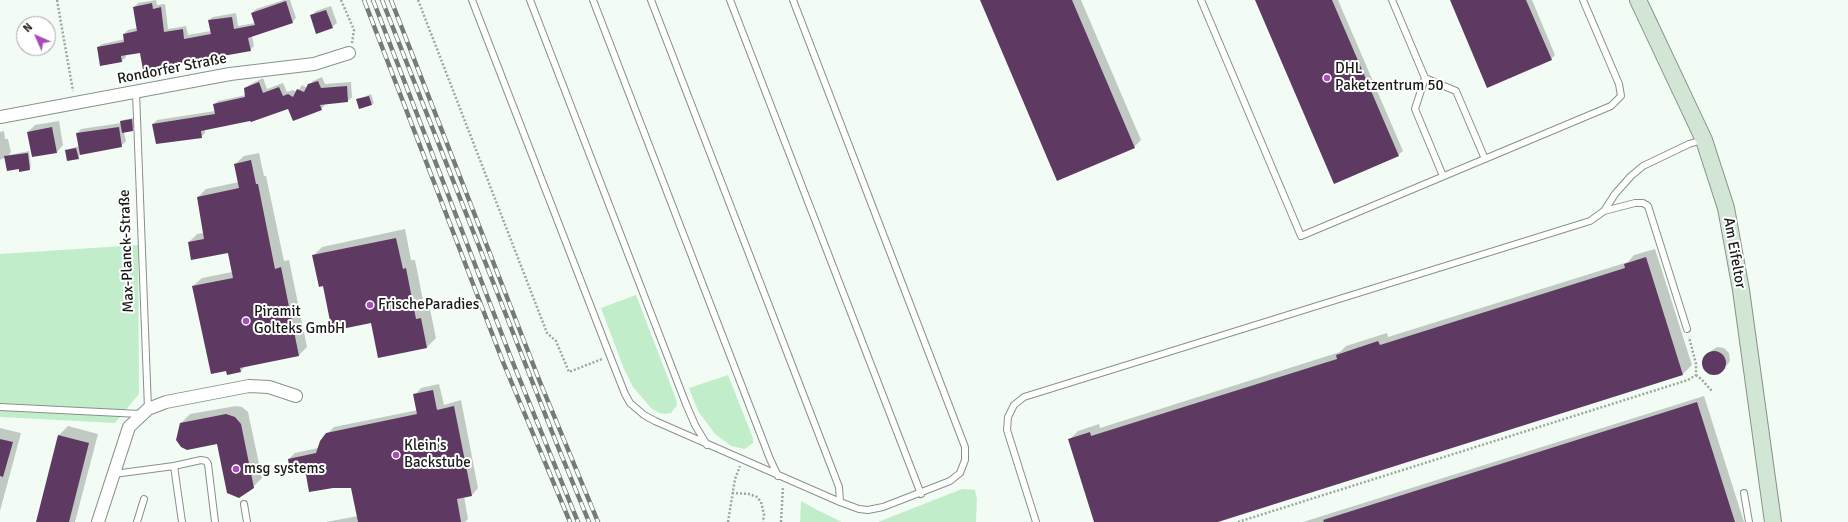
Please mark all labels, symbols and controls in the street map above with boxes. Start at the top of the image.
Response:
north arrow [16,16,56,56]
text: N [21,21,35,35]
street label: Rondorfer Straße [116,50,228,88]
place label: DHL Paketzentrum 50 [1335,60,1444,95]
marker: DHL Paketzentrum 50 [1322,73,1332,83]
street label: Max-Planck-Straße [116,189,138,313]
street label: Am Eifeltor [1719,216,1749,290]
place label: FrischeParadies [378,296,479,314]
marker: FrischeParadies [365,300,375,310]
place label: Piramit Golteks GmbH [254,303,345,338]
marker: Piramit Golteks GmbH [241,316,251,326]
place label: Klein's Backstube [404,437,471,472]
marker: Klein's Backstube [391,450,401,460]
place label: msg systems [244,460,325,478]
marker: msg systems [231,464,241,474]

